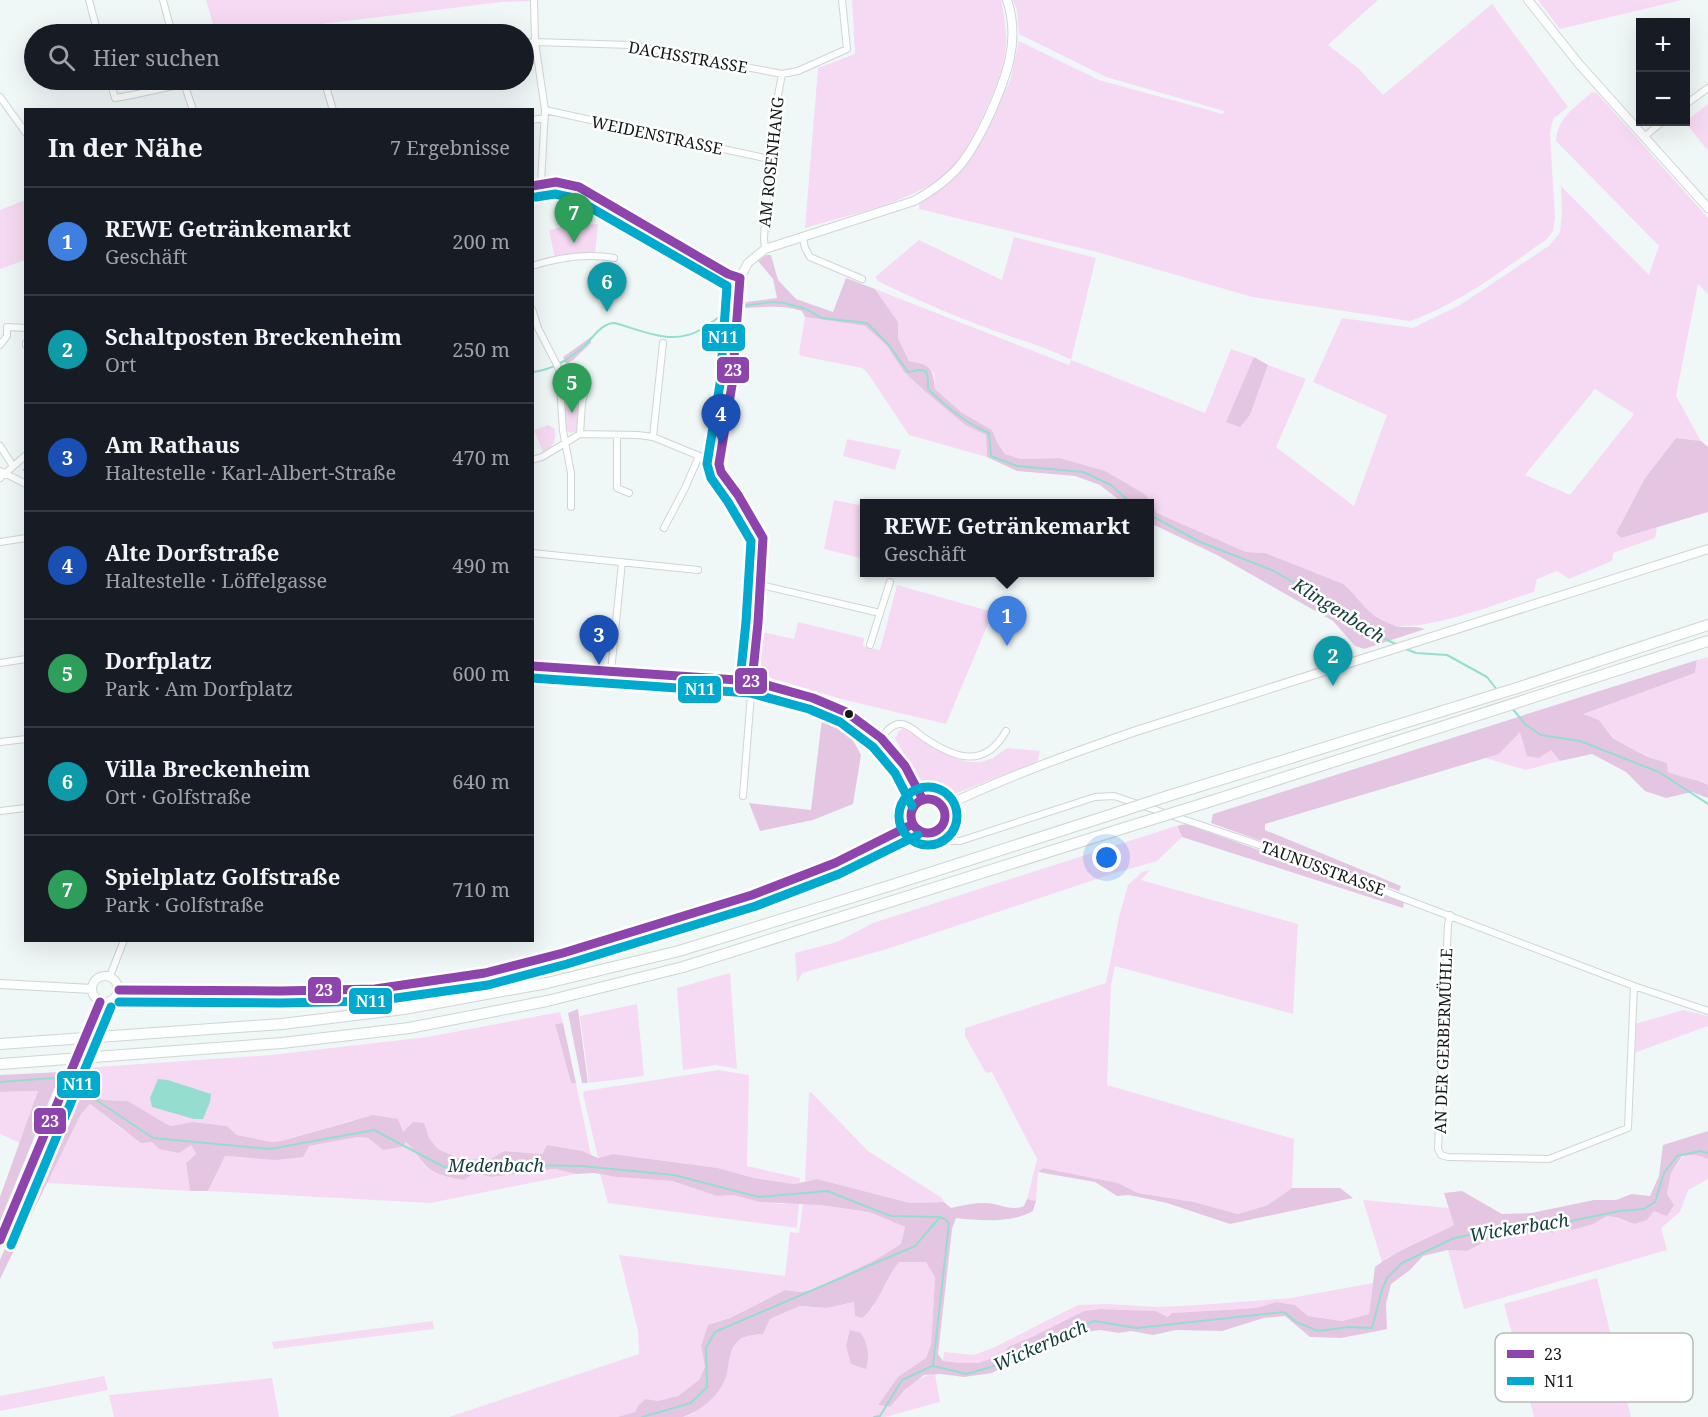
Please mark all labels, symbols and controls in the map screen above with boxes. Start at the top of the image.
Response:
map controls [1636,18,1690,126]
button: + [1636,18,1690,72]
search box [24,24,534,90]
street label: DACHSSTRASSE [627,36,749,78]
icon: search [45,41,78,74]
text: Hier suchen [93,42,220,72]
button: − [1636,72,1690,126]
street label: AM ROSENHANG [753,95,789,228]
street label: WEIDENSTRASSE [589,110,725,160]
text: In der Nähe [48,129,203,165]
text: 7 Ergebnisse [390,134,510,161]
pin: 7 [554,194,594,243]
text: REWE Getränkemarkt [105,213,351,243]
text: 1 [62,228,73,255]
text: 200 m [452,228,510,255]
text: Geschäft [105,243,187,270]
pin: 6 [588,262,626,312]
text: Schaltposten Breckenheim [105,321,402,351]
line badge: N11 [701,323,746,352]
text: N11 [708,326,738,348]
text: 2 [62,336,73,363]
text: 250 m [452,336,510,363]
text: Ort [105,351,136,378]
line badge: 23 [716,356,750,384]
text: 23 [724,359,742,381]
pin: 5 [552,364,592,413]
pin: 4 [702,394,740,444]
text: Am Rathaus [105,429,240,459]
text: 3 [62,444,73,471]
text: 470 m [452,444,510,471]
text: Haltestelle · Karl-Albert-Straße [105,459,396,486]
popup [860,499,1154,577]
text: REWE Getränkemarkt [884,510,1130,540]
text: Alte Dorfstraße [105,537,279,567]
text: Geschäft [884,540,966,567]
text: 4 [62,552,73,579]
text: 490 m [452,552,510,579]
text: Haltestelle · Löffelgasse [105,567,327,594]
water label: Klingenbach [1288,572,1390,648]
pin: 1 [988,596,1026,646]
pin: 3 [580,616,618,665]
pin: 2 [1314,636,1352,686]
text: Dorfplatz [105,645,212,675]
text: 5 [62,660,73,687]
text: 600 m [452,660,510,687]
line badge: 23 [734,667,768,695]
text: 23 [742,670,760,692]
text: Park · Am Dorfplatz [105,675,293,702]
line badge: N11 [677,675,722,704]
text: N11 [685,678,715,700]
unlabelled marker [843,708,855,720]
text: Villa Breckenheim [105,753,311,783]
text: 6 [62,768,73,795]
text: 640 m [452,768,510,795]
text: Ort · Golfstraße [105,783,251,810]
street label: TAUNUSSTRASSE [1258,835,1388,901]
your location [1092,843,1121,872]
text: Spielplatz Golfstraße [105,861,340,891]
text: 7 [62,876,73,903]
text: 710 m [452,876,510,903]
text: Park · Golfstraße [105,891,264,918]
street label: AN DER GERBERMÜHLE [1429,948,1457,1134]
line badge: 23 [307,976,342,1004]
text: 23 [315,979,333,1001]
line badge: N11 [348,987,393,1015]
text: N11 [356,990,386,1012]
line badge: N11 [56,1070,101,1099]
text: N11 [63,1073,93,1095]
line badge: 23 [33,1107,67,1135]
text: 23 [41,1110,59,1132]
water label: Medenbach [447,1153,544,1177]
water label: Wickerbach [1468,1207,1571,1247]
water label: Wickerbach [989,1314,1091,1376]
legend [1495,1333,1693,1402]
text: 23 [1544,1343,1562,1365]
text: N11 [1544,1370,1574,1392]

